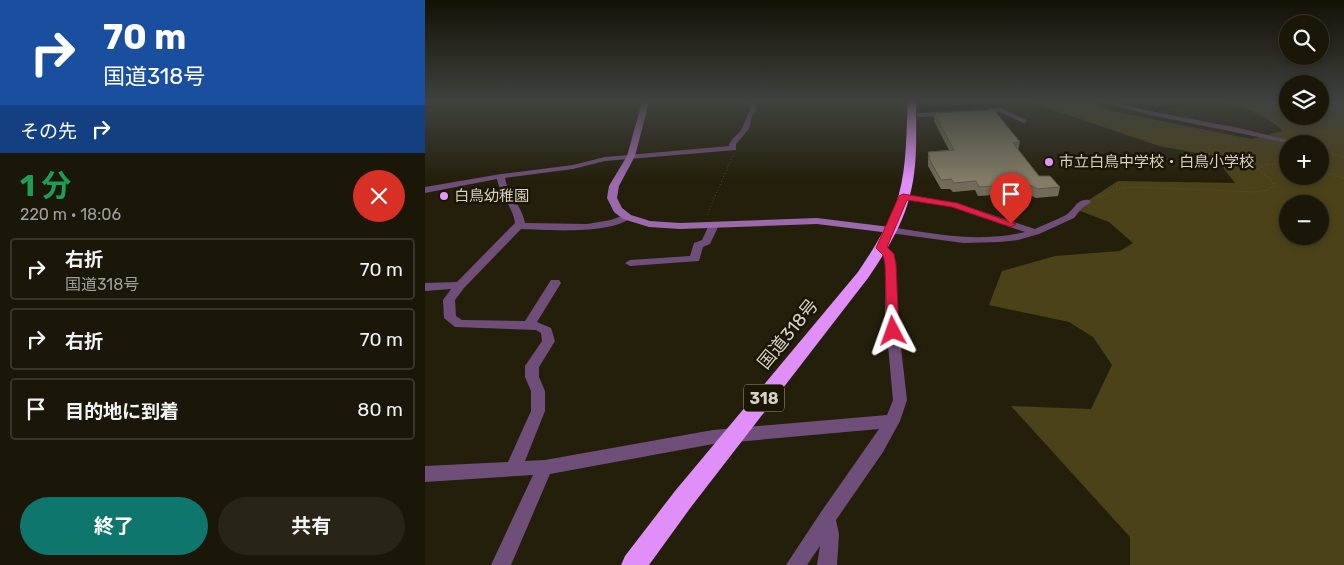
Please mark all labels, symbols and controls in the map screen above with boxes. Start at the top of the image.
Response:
map controls [1279,15,1329,245]
button: search [1279,15,1329,65]
text: 70 m [103,16,186,58]
icon: right [20,20,85,85]
text: 国道318号 [103,63,205,90]
button: layers [1279,75,1329,125]
icon: right [87,115,115,143]
text: その先 [20,120,77,143]
button: + [1279,135,1329,185]
place label: 市立白鳥中学校・白鳥小学校 [1059,153,1254,171]
marker: 市立白鳥中学校・白鳥小学校 [1043,156,1055,168]
text: 1 分 [20,168,71,204]
button: close [353,170,405,222]
pin [990,173,1032,224]
icon: arrive [997,180,1025,208]
place label: 白鳥幼稚園 [454,187,529,205]
marker: 白鳥幼稚園 [438,190,450,202]
button: − [1279,195,1329,245]
text: 220 m · 18:06 [20,205,121,224]
text: 右折 [65,248,103,271]
icon: right [22,255,50,283]
text: 70 m [360,258,403,281]
text: 国道318号 [65,275,139,294]
street label: 国道318号 [753,295,823,373]
position arrow [866,304,918,356]
icon: right [22,325,50,353]
text: 70 m [360,328,403,351]
text: 右折 [65,330,103,353]
road number: 318 [744,384,784,412]
icon: arrive [22,395,50,423]
text: 80 m [357,398,403,421]
text: 目的地に到着 [65,400,179,423]
button: 終了 [20,497,208,555]
button: 共有 [218,497,405,555]

